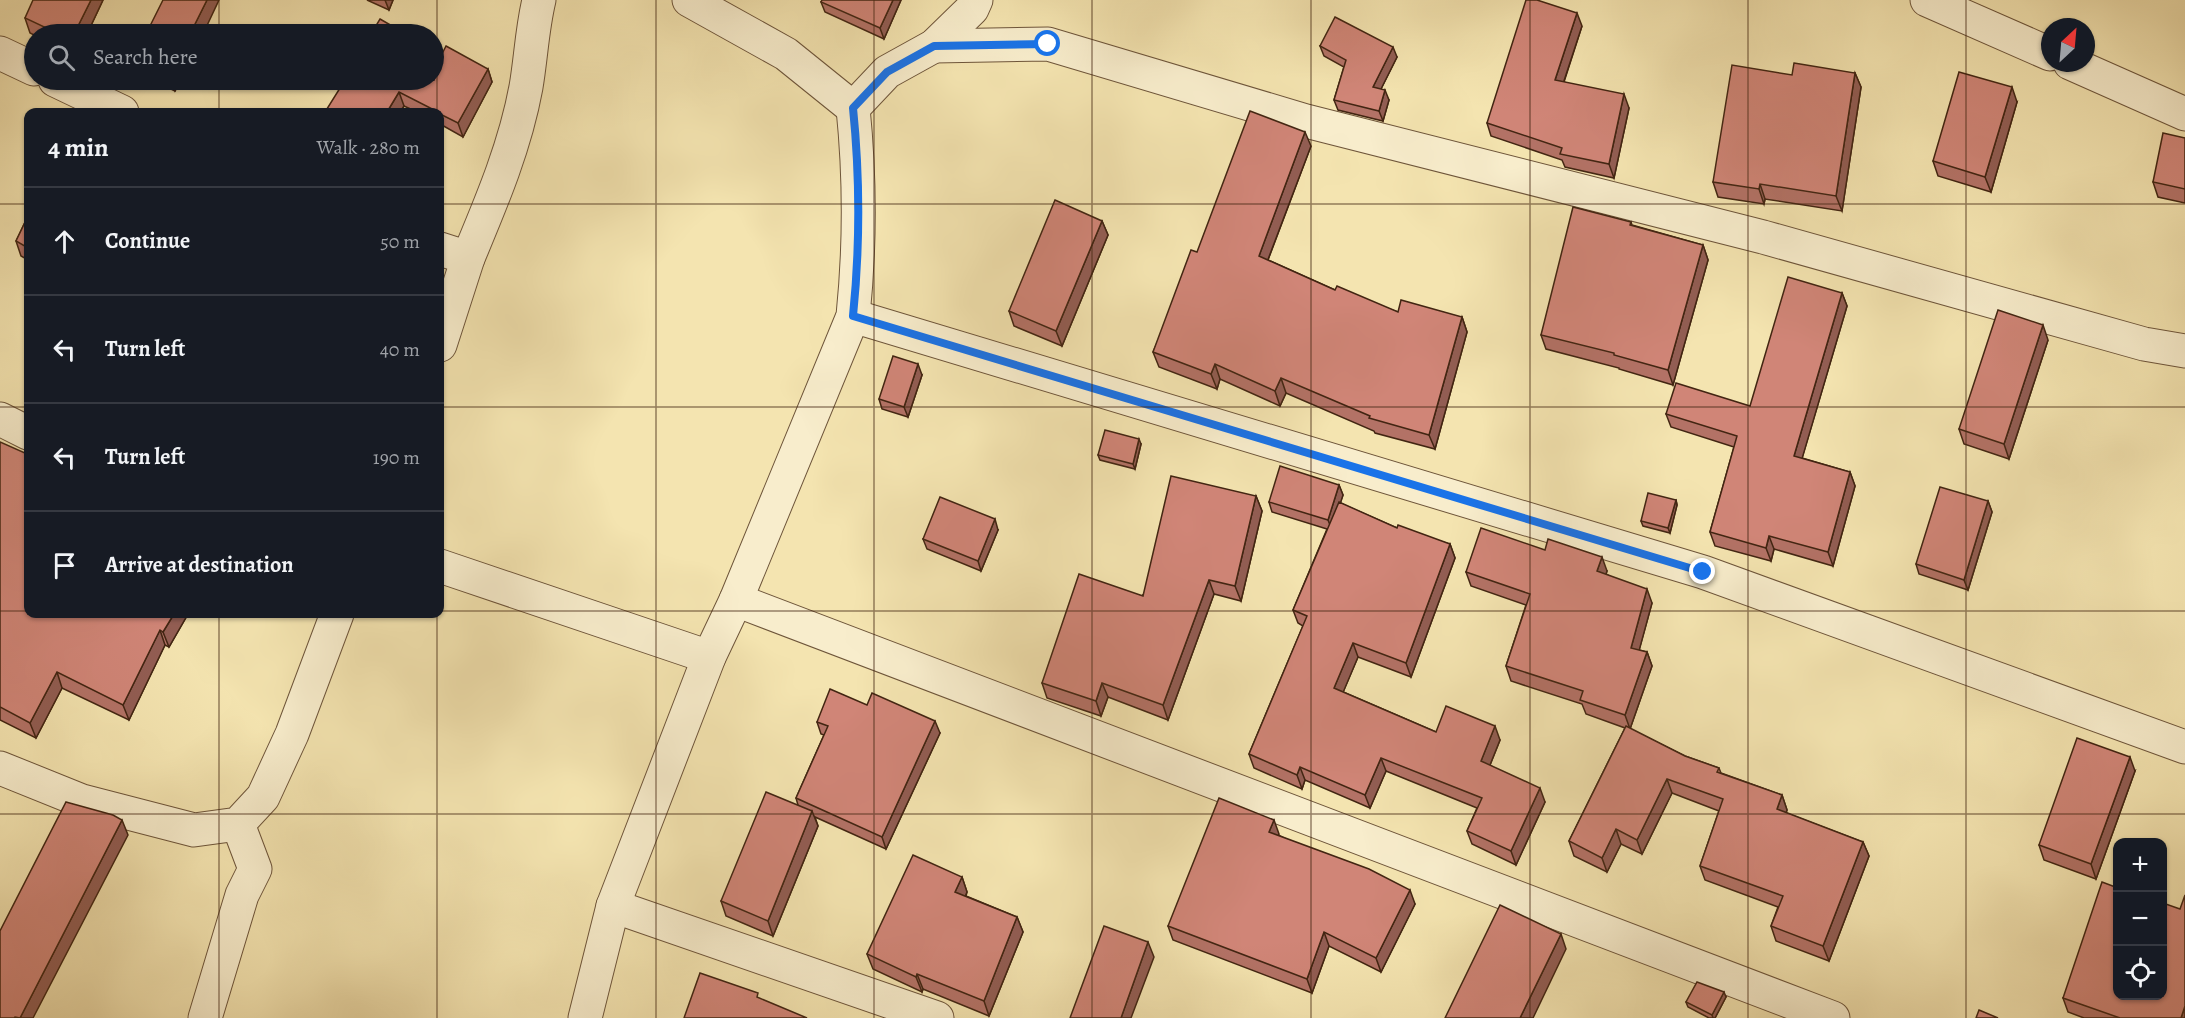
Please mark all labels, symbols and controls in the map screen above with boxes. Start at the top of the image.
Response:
north arrow [2041,18,2095,72]
search box [24,24,444,90]
route start [1034,30,1060,56]
icon: search [45,41,78,74]
text: Search here [93,42,198,72]
text: 4 min [48,130,109,165]
text: Walk · 280 m [316,134,420,161]
icon: ahead [48,225,81,258]
text: Continue [105,226,190,256]
text: 50 m [380,228,420,255]
icon: left [48,333,81,366]
text: Turn left [105,334,185,364]
text: 40 m [380,336,420,363]
icon: left [48,441,81,474]
text: Turn left [105,442,185,472]
text: 190 m [373,444,420,471]
icon: arrive [48,549,81,582]
text: Arrive at destination [105,550,294,580]
route end [1689,558,1715,584]
map controls [2113,838,2167,1000]
button: + [2113,838,2167,892]
button: − [2113,892,2167,946]
button: locate [2113,946,2167,1000]

